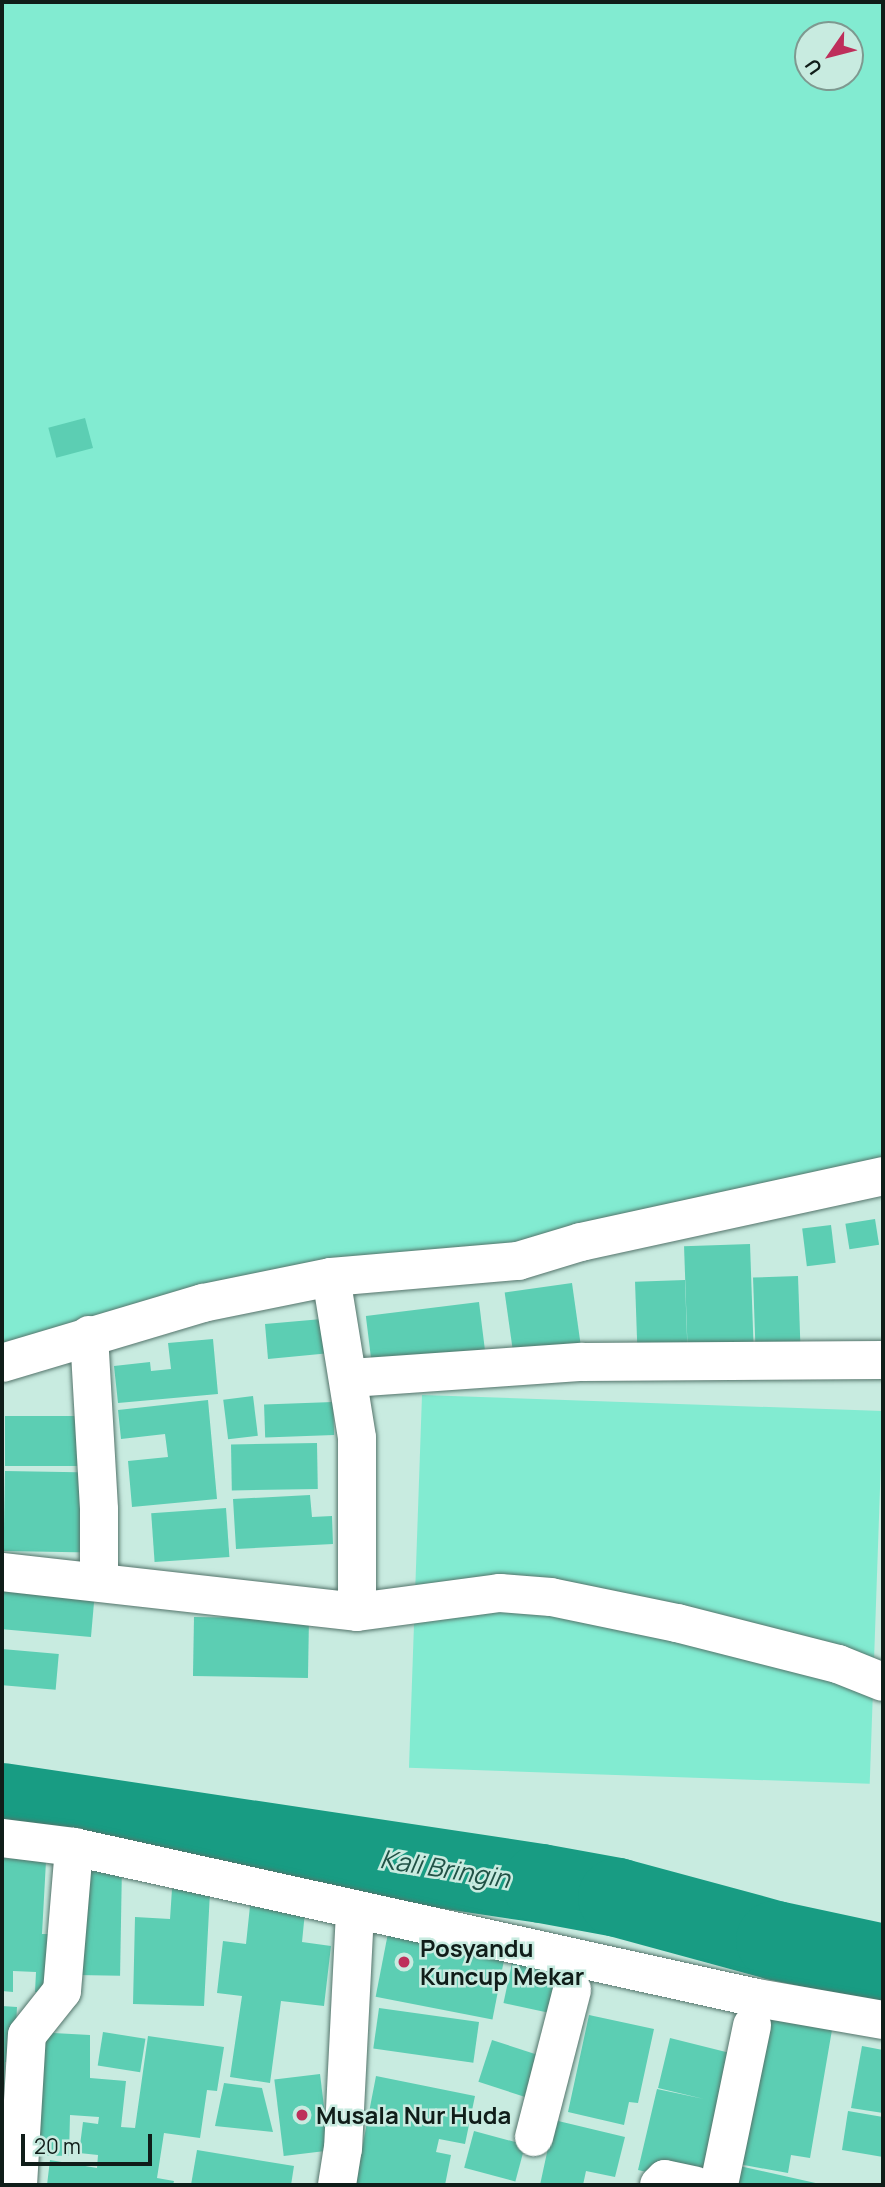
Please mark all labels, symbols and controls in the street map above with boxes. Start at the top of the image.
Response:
north arrow [794,21,864,91]
text: U [799,54,828,80]
water label: Kali Bringin [378,1843,512,1895]
place label: Posyandu Kuncup Mekar [420,1934,584,1990]
marker: Posyandu Kuncup Mekar [394,1952,414,1972]
place label: Musala Nur Huda [316,2101,511,2129]
marker: Musala Nur Huda [294,2107,310,2123]
scale bar [24,2120,156,2164]
text: 20 m [34,2132,81,2160]

